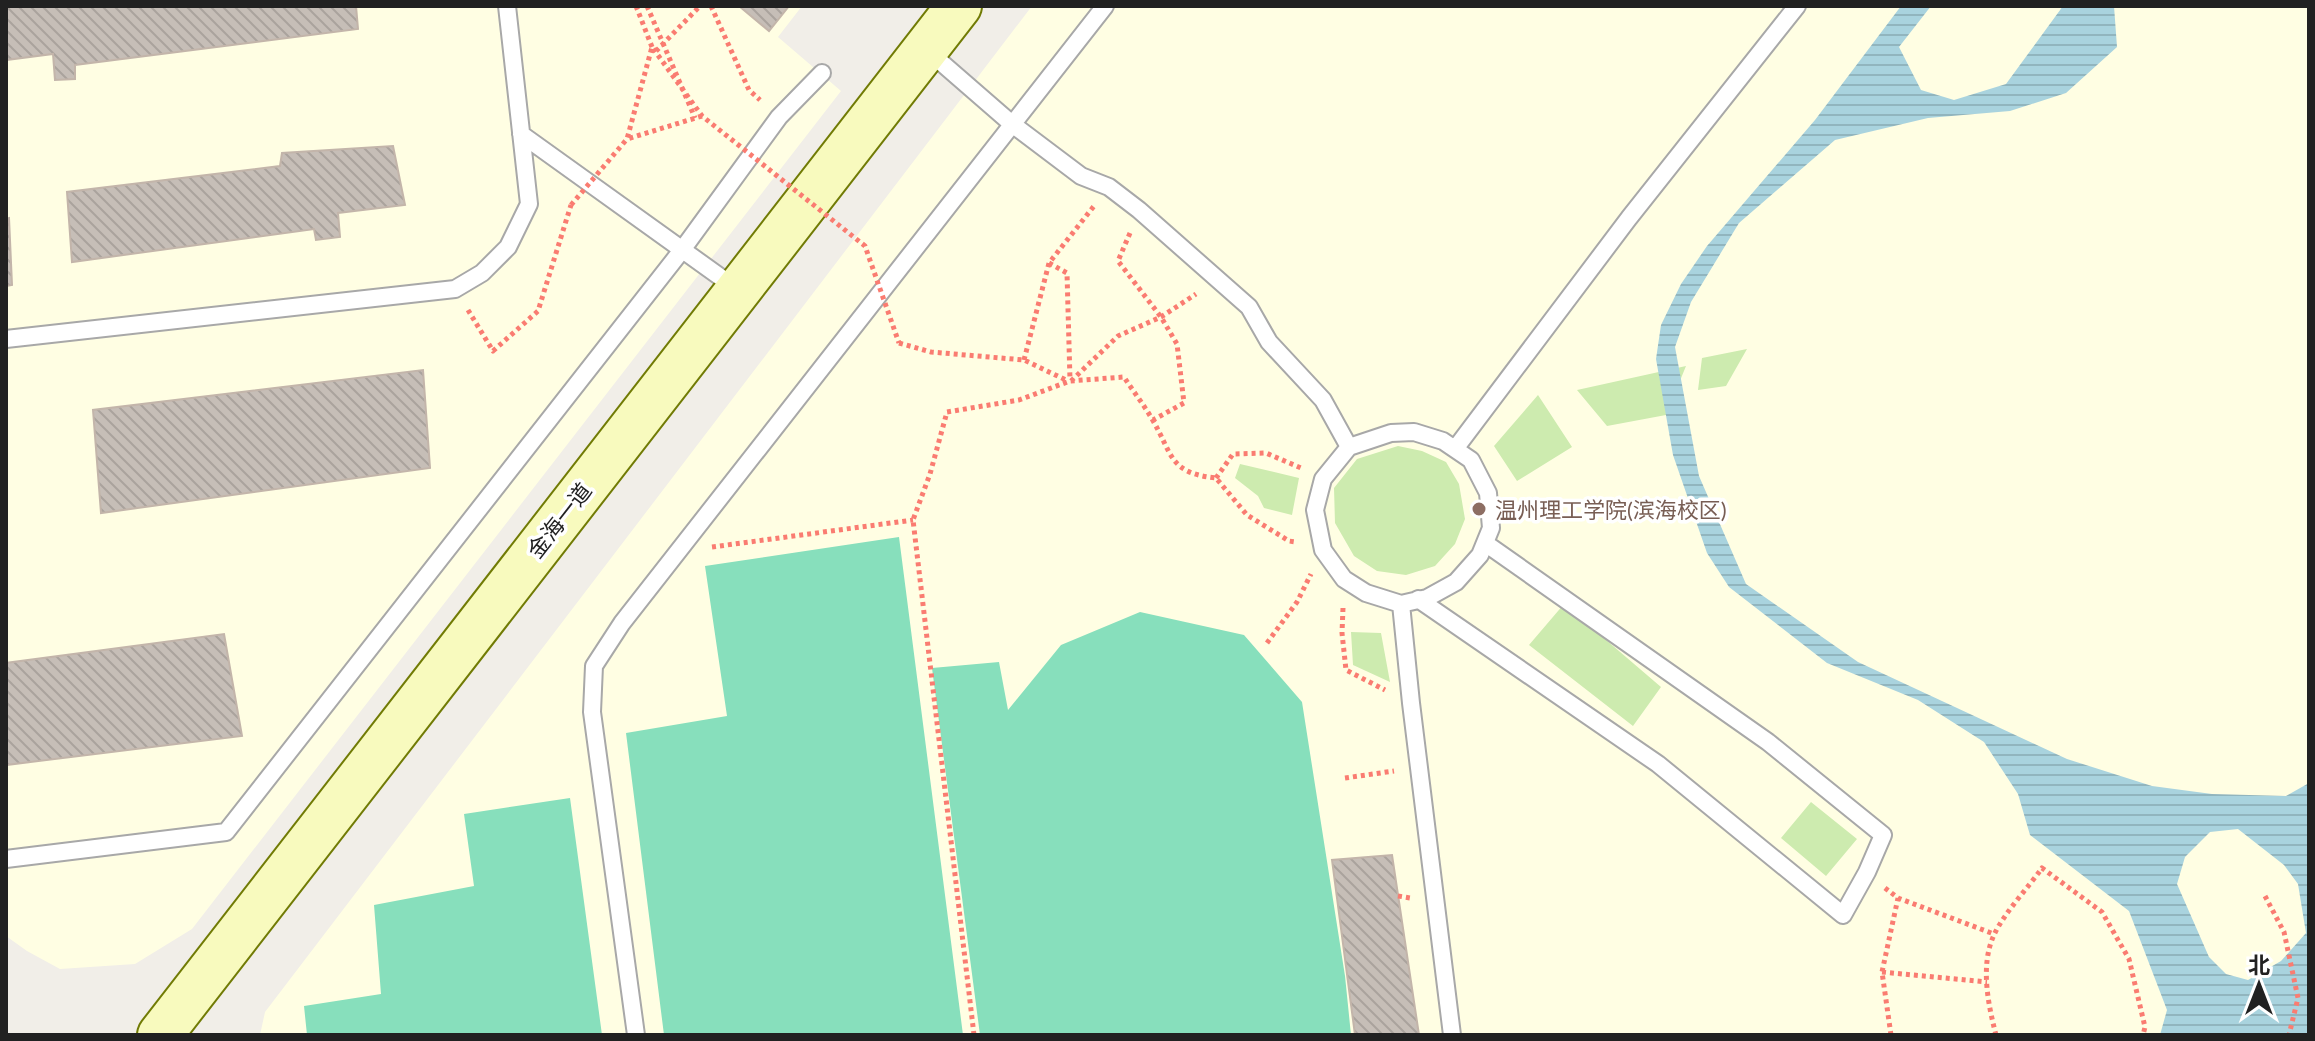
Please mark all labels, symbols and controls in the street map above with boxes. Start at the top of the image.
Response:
street label: 金海一道 [521,477,597,563]
place label: 温州理工学院(滨海校区) [1495,496,1727,523]
marker: 温州理工学院(滨海校区) [1470,500,1488,518]
north arrow [2219,945,2299,1025]
text: 北 [2248,951,2270,978]

